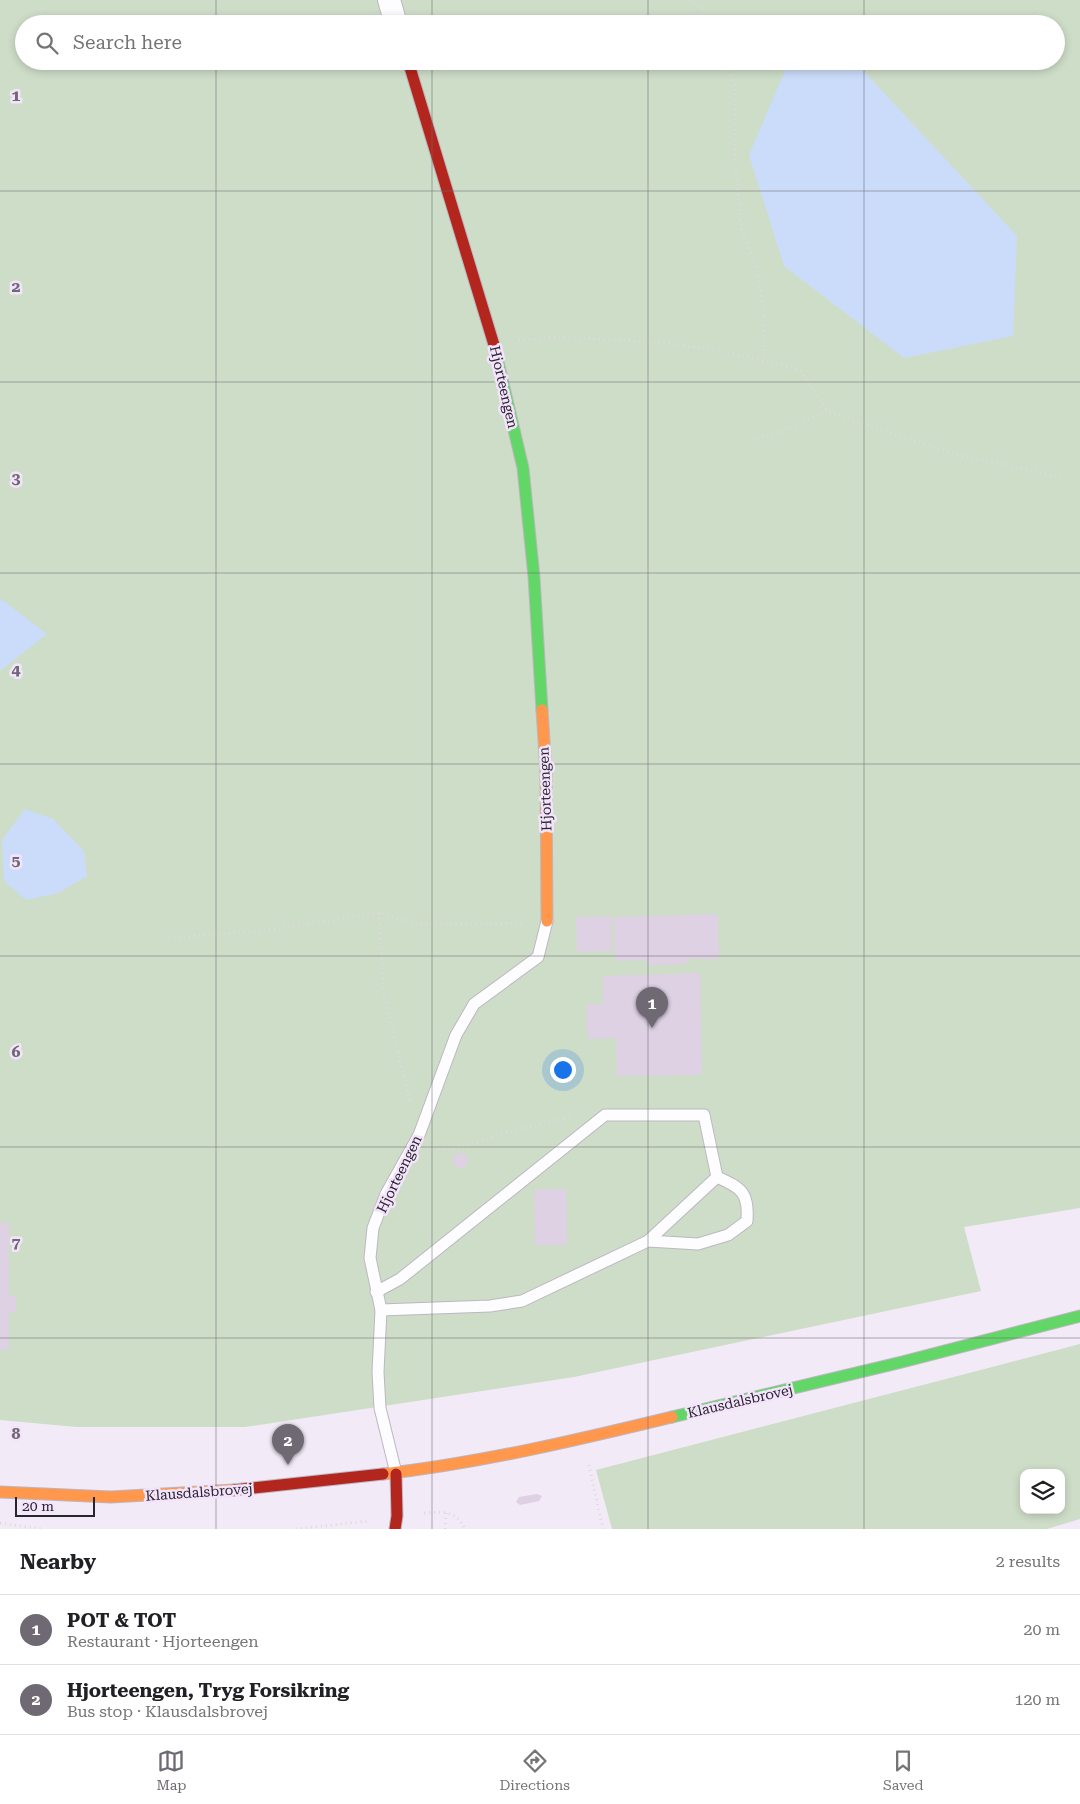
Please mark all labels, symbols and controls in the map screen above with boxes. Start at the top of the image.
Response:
search box [15,15,1065,70]
icon: search [33,29,61,57]
text: Search here [73,31,182,54]
text: 1 [12,86,21,105]
text: 2 [12,277,21,296]
street label: Hjorteengen [487,344,521,430]
text: 3 [12,469,21,488]
text: 4 [12,660,21,679]
street label: Hjorteengen [536,747,554,831]
text: 5 [12,851,21,870]
pin: 1 [636,987,668,1028]
text: 6 [12,1042,21,1061]
your location [550,1057,576,1083]
street label: Hjorteengen [373,1133,425,1215]
text: 7 [12,1233,21,1252]
street label: Klausdalsbrovej [686,1381,794,1421]
text: 8 [12,1424,21,1443]
pin: 2 [272,1424,304,1465]
map controls [1020,1469,1065,1514]
button: layers [1020,1469,1065,1514]
street label: Klausdalsbrovej [145,1480,253,1504]
scale bar [15,1494,95,1517]
text: 20 m [22,1498,54,1514]
text: Nearby [20,1550,96,1574]
text: 2 results [996,1552,1060,1571]
text: POT & TOT [67,1609,176,1632]
text: 1 [32,1620,40,1639]
text: 20 m [1023,1620,1060,1639]
text: Restaurant · Hjorteengen [67,1632,259,1651]
text: Hjorteengen, Tryg Forsikring [67,1679,349,1702]
text: 2 [32,1690,40,1709]
text: 120 m [1014,1690,1060,1709]
text: Bus stop · Klausdalsbrovej [67,1702,268,1721]
tab: Map [157,1747,186,1793]
tab: Directions [499,1747,570,1793]
tab: Saved [883,1747,924,1793]

